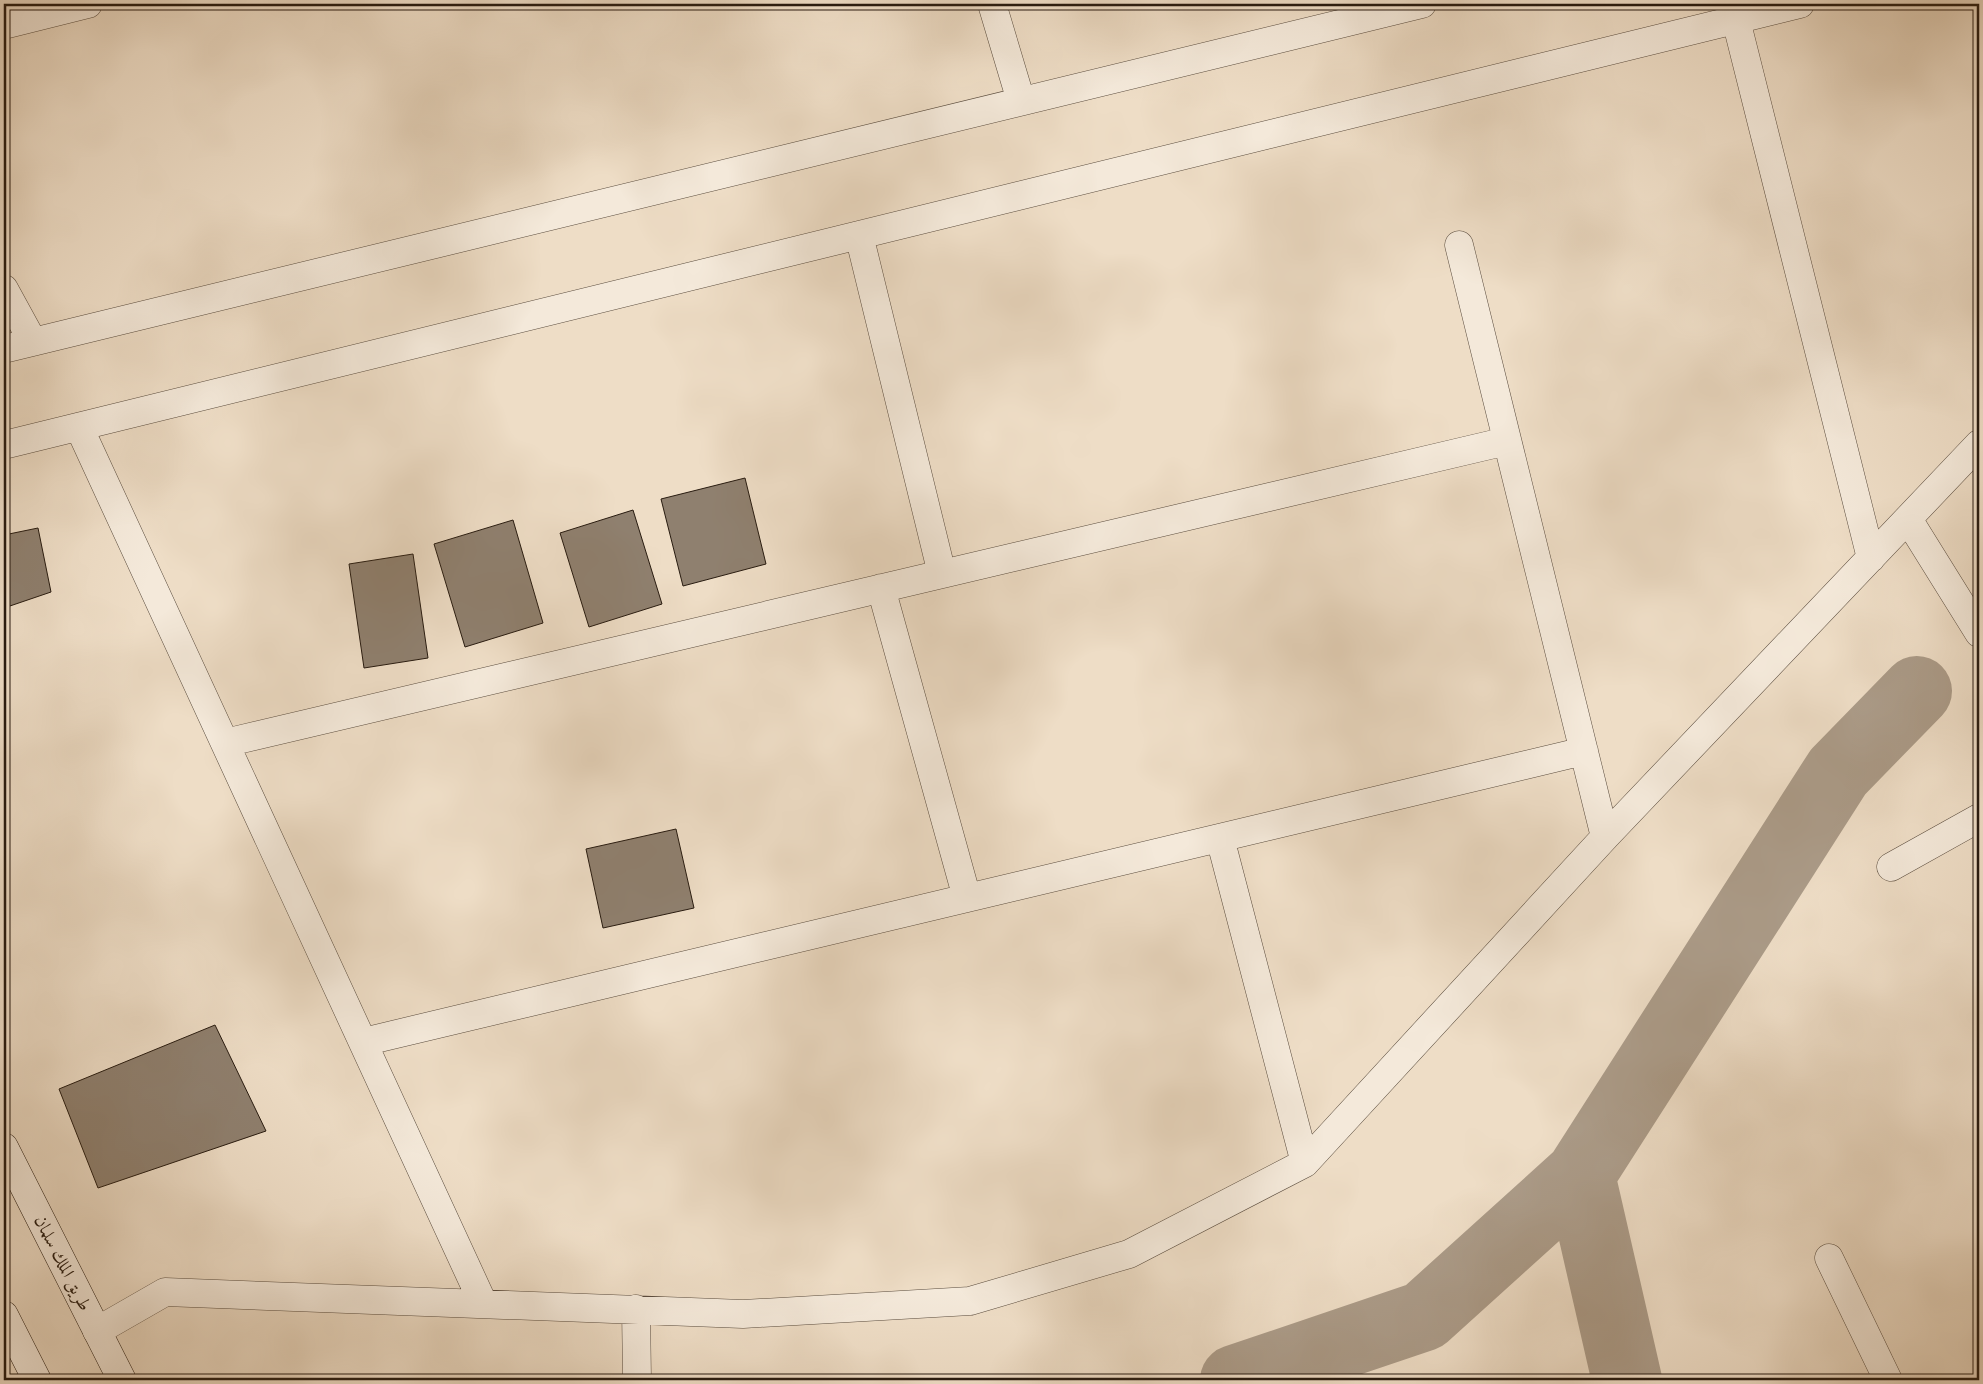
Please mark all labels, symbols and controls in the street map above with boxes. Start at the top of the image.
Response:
street label: طريق الملك سلمان [29,1212,96,1315]

